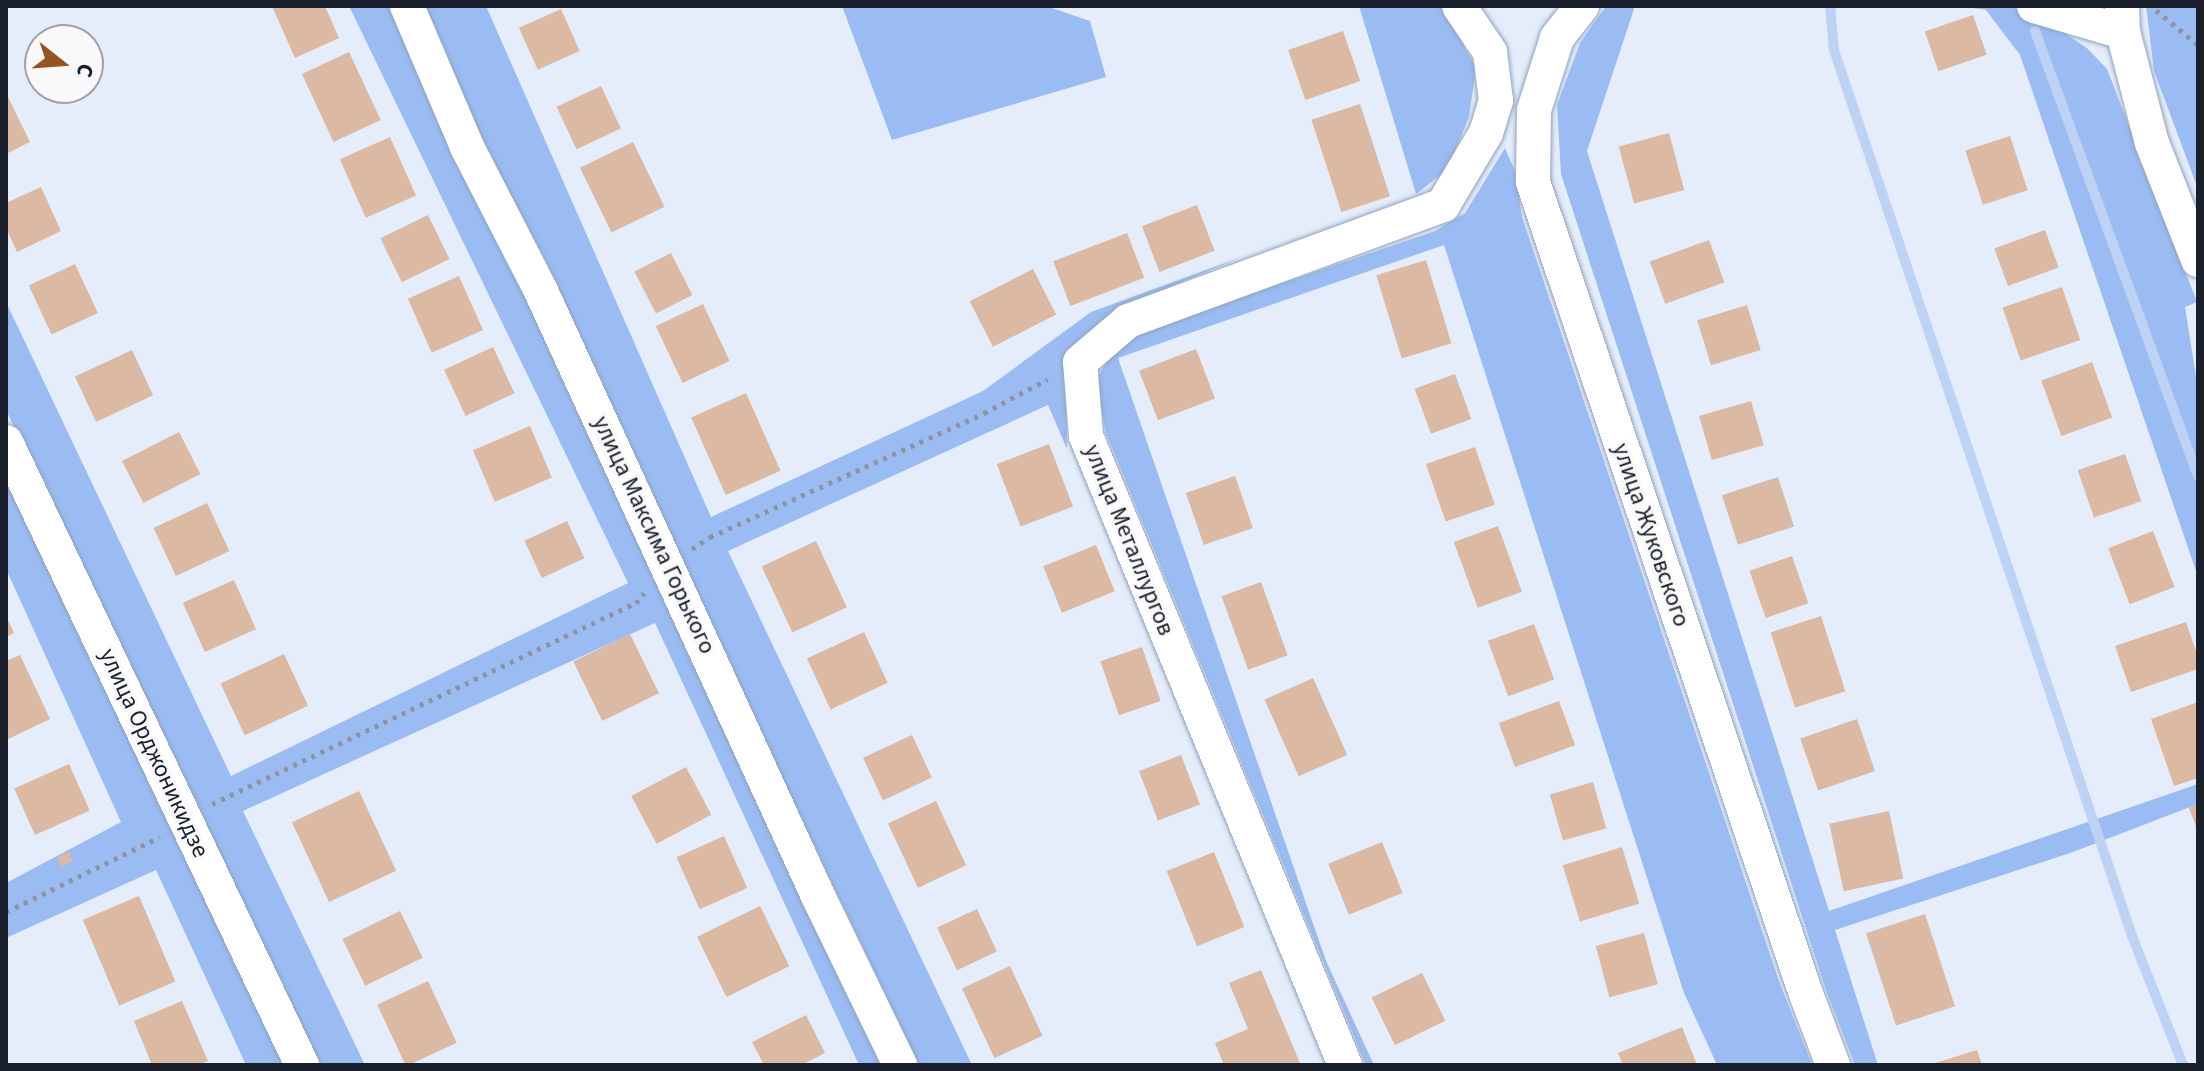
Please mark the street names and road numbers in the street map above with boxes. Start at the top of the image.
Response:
street label: улица Максима Горького [586,411,722,659]
street label: улица Жуковского [1606,439,1696,631]
street label: улица Металлургов [1078,440,1180,640]
street label: улица Орджоникидзе [93,644,215,862]

